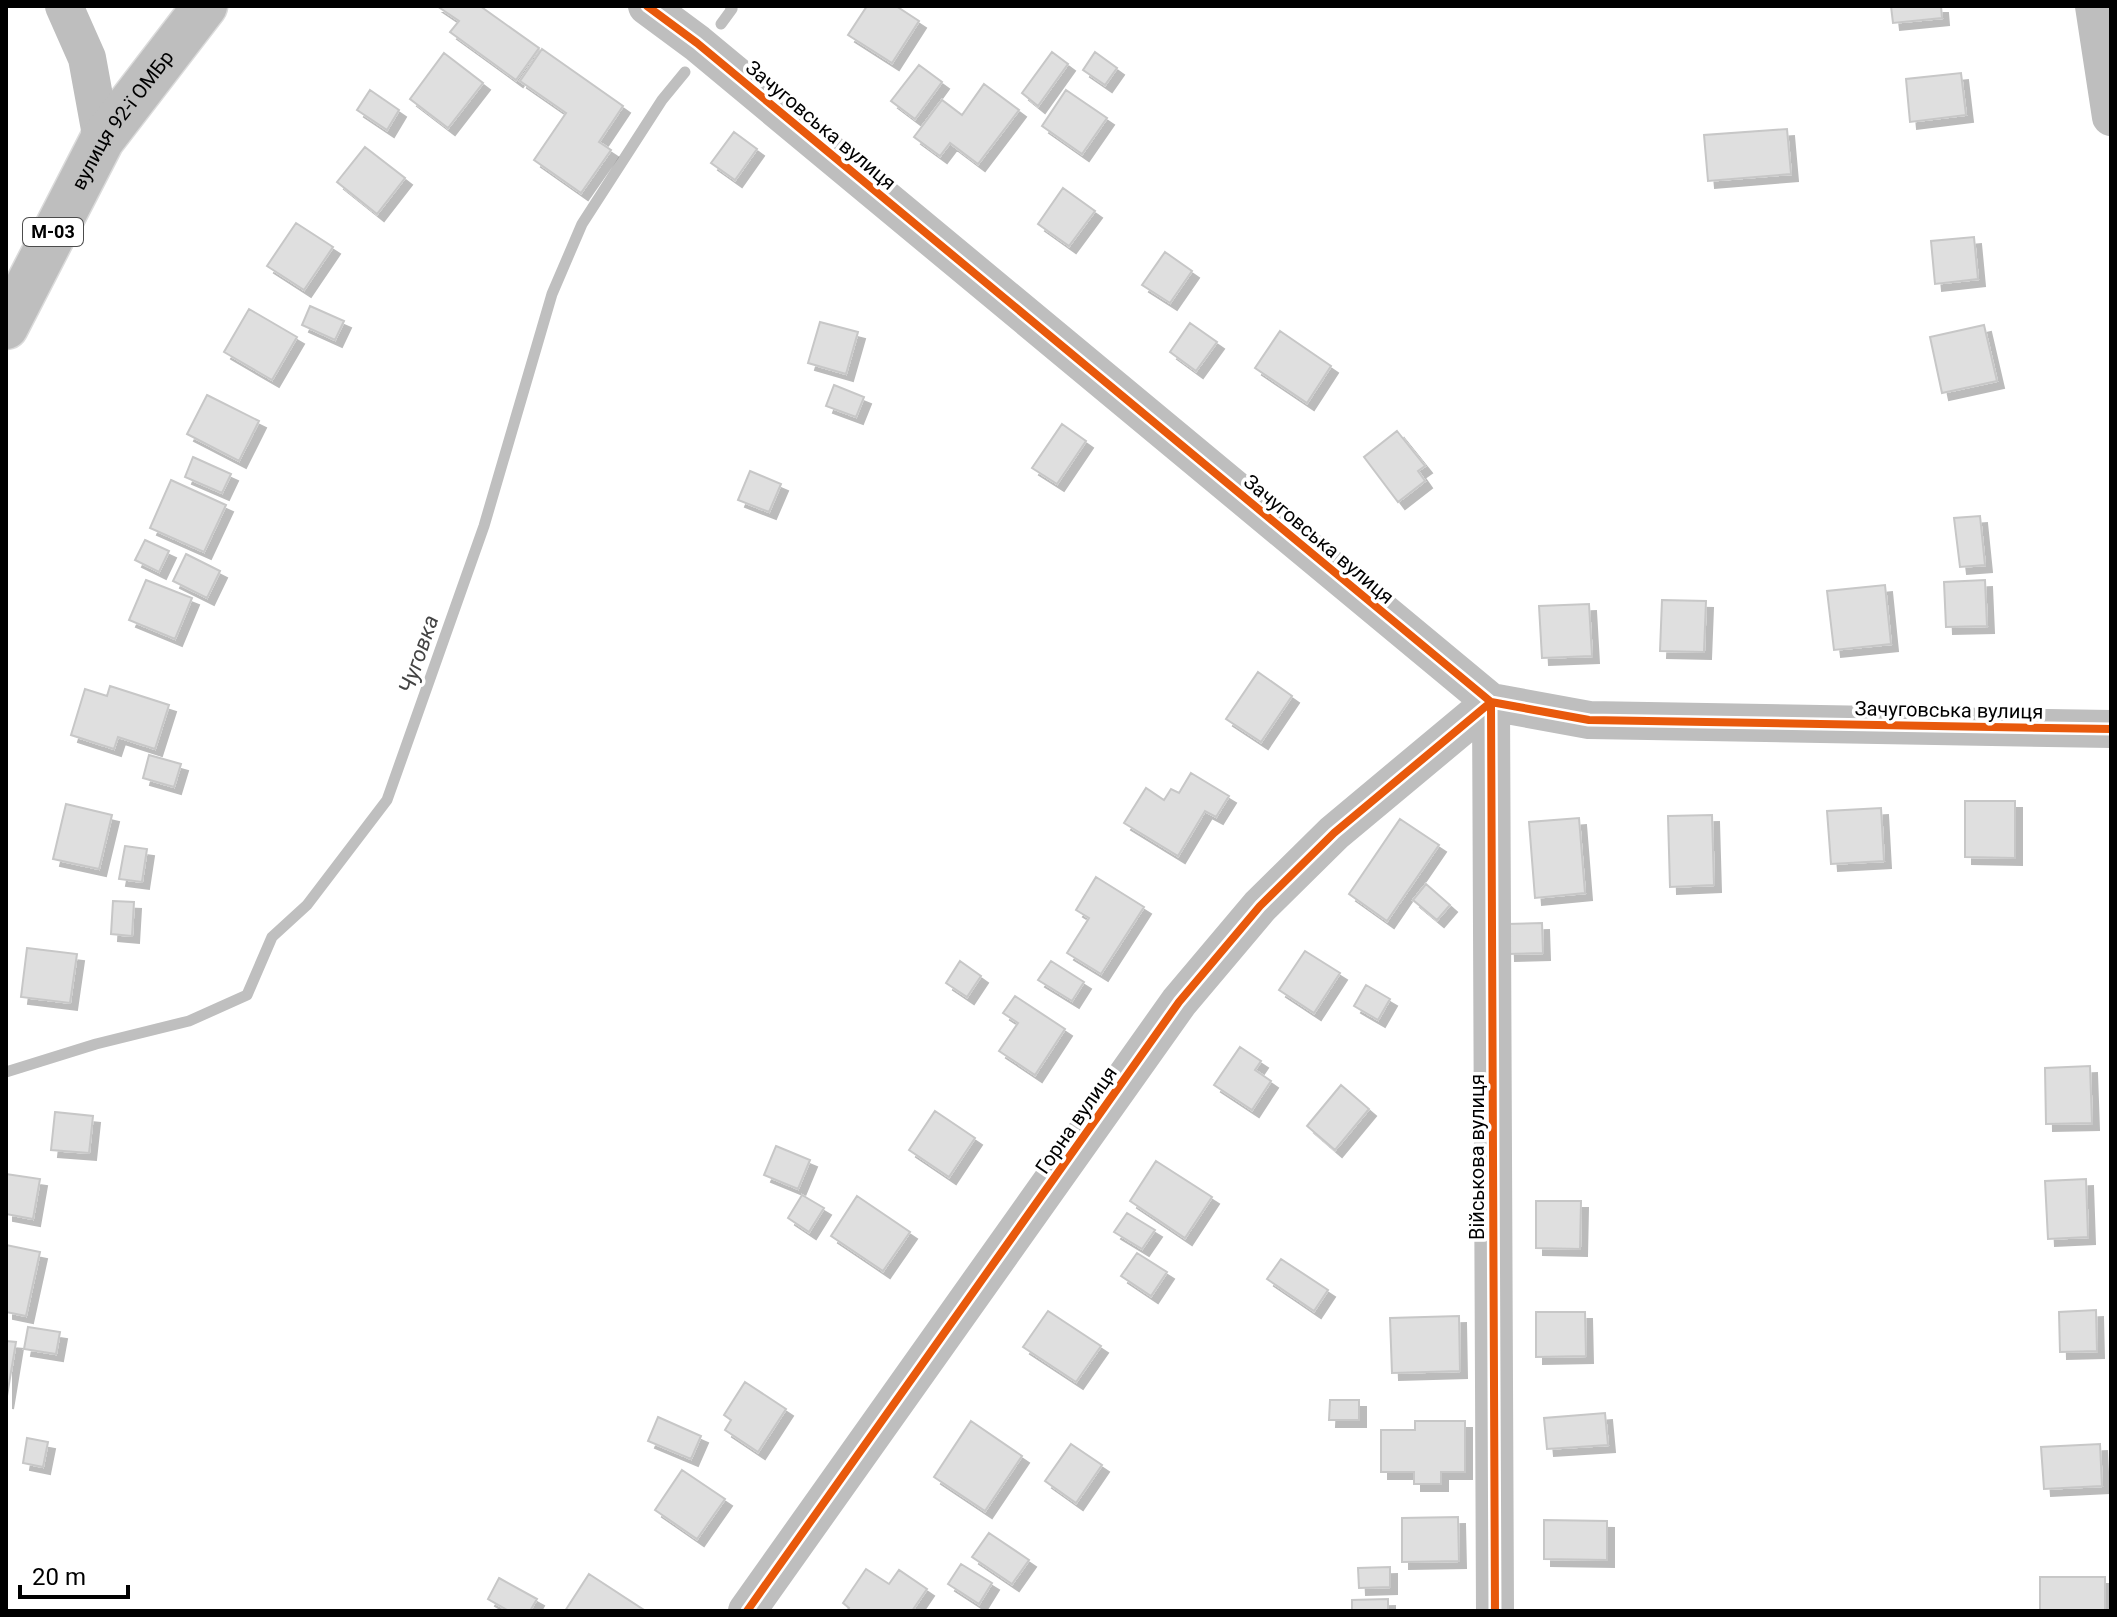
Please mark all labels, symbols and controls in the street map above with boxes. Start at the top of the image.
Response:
street label: вулиця 92-ї ОМБр [66,45,179,194]
street label: Зачуговська вулиця [741,55,901,195]
road number: М-03 [23,218,83,246]
street label: Зачуговська вулиця [1239,469,1399,609]
water label: Чуговка [393,612,443,697]
street label: Зачуговська вулиця [1855,696,2043,724]
street label: Горна вулиця [1030,1062,1122,1178]
street label: Військова вулиця [1465,1074,1489,1240]
scale bar [20,1549,128,1599]
text: 20 m [32,1563,86,1591]

